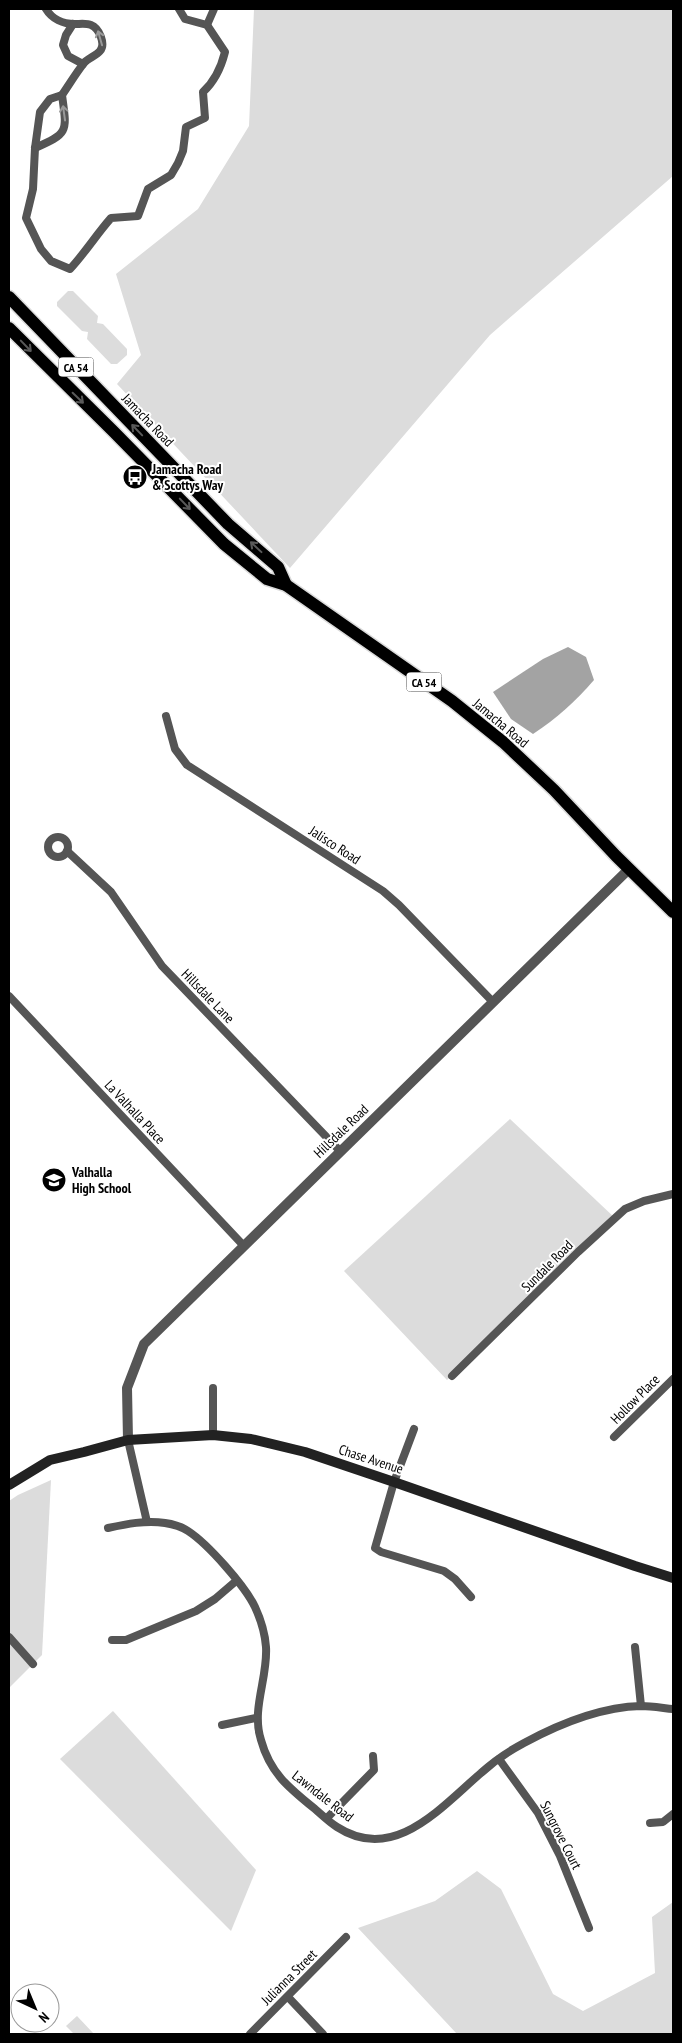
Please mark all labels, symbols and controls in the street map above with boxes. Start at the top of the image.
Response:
one-way arrow [94,31,104,47]
one-way arrow [59,105,69,121]
one-way arrow [20,340,32,352]
road number: CA 54 [58,358,94,377]
street label: Jamacha Road [117,389,178,450]
one-way arrow [72,391,84,403]
one-way arrow [131,424,143,436]
place label: Jamacha Road & Scottys Way [151,460,223,494]
bus stop icon: Jamacha Road & Scottys Way [122,464,148,490]
one-way arrow [179,498,191,511]
one-way arrow [250,541,263,553]
road number: CA 54 [406,672,442,692]
street label: Jamacha Road [469,694,533,752]
street label: Jalisco Road [305,821,364,868]
street label: Hillsdale Lane [178,965,238,1027]
street label: La Valhalla Place [101,1076,169,1148]
street label: Hillsdale Road [310,1100,372,1162]
place label: Valhalla High School [71,1163,132,1197]
school or university icon: Valhalla High School [41,1167,67,1193]
street label: Sundale Road [517,1236,577,1296]
street label: Hollow Place [606,1370,664,1428]
street label: Chase Avenue [337,1440,406,1478]
street label: Lawndale Road [289,1766,357,1826]
street label: Sungrove Court [536,1798,586,1872]
street label: Julianna Street [257,1945,321,2009]
north arrow [10,1983,60,2033]
text: N [35,2008,53,2026]

